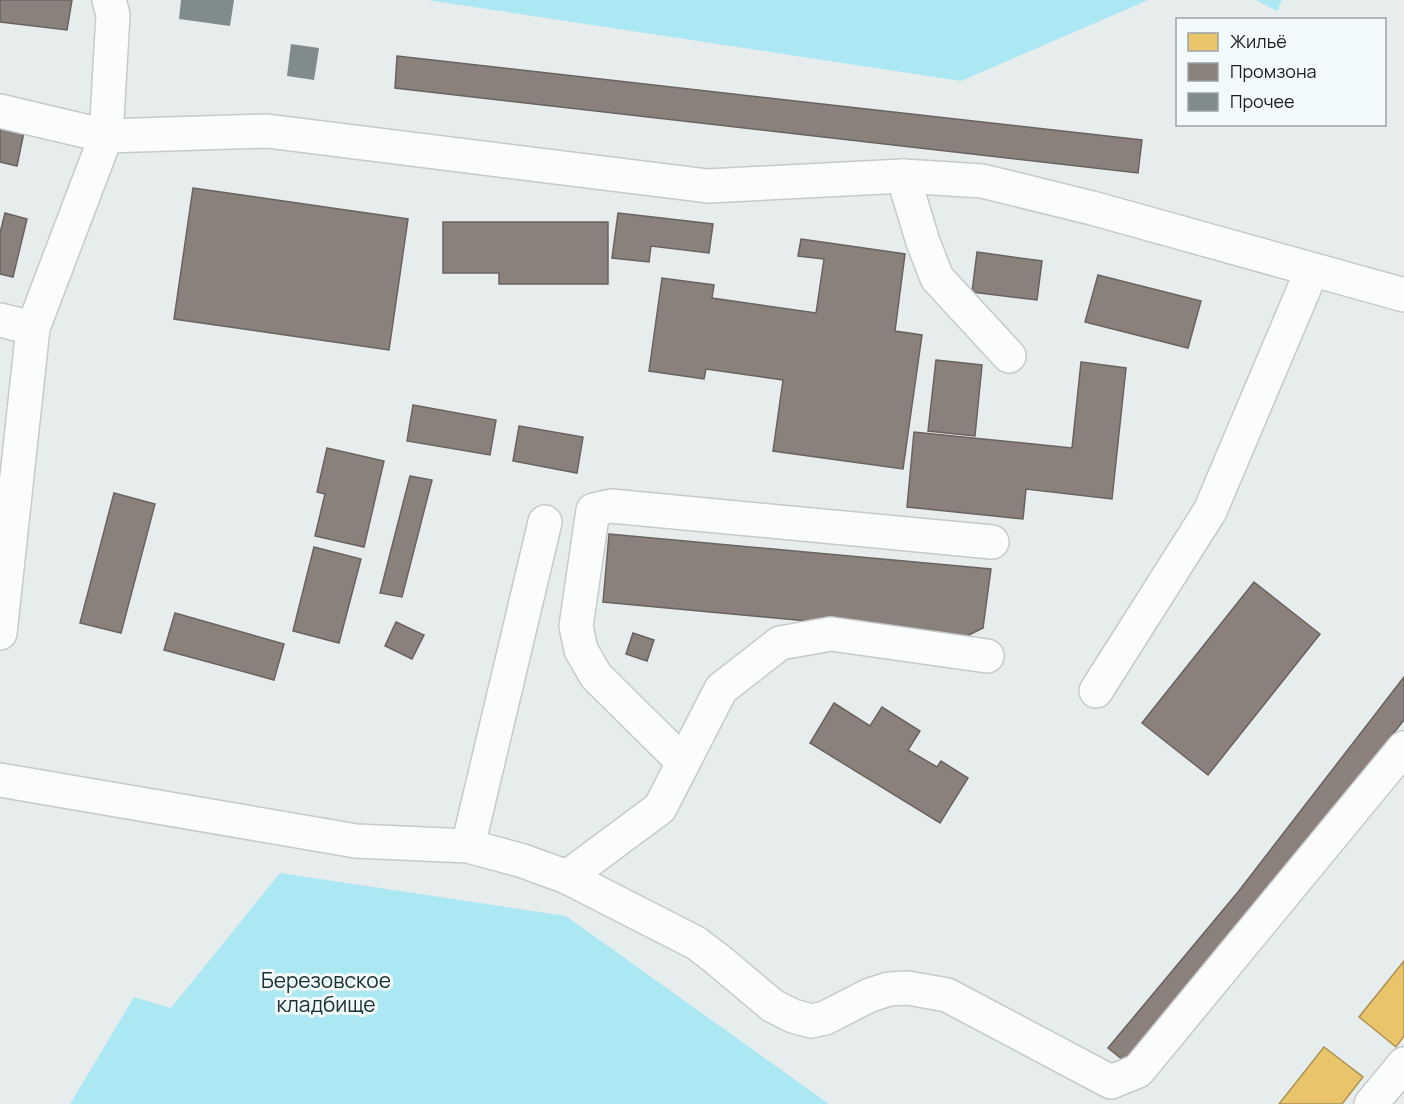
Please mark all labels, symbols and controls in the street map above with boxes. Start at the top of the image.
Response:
legend [1176,18,1386,126]
text: Жильё [1230,29,1287,53]
text: Промзона [1230,59,1317,83]
text: Прочее [1230,89,1295,113]
park label: Березовское кладбище [261,966,391,1018]

